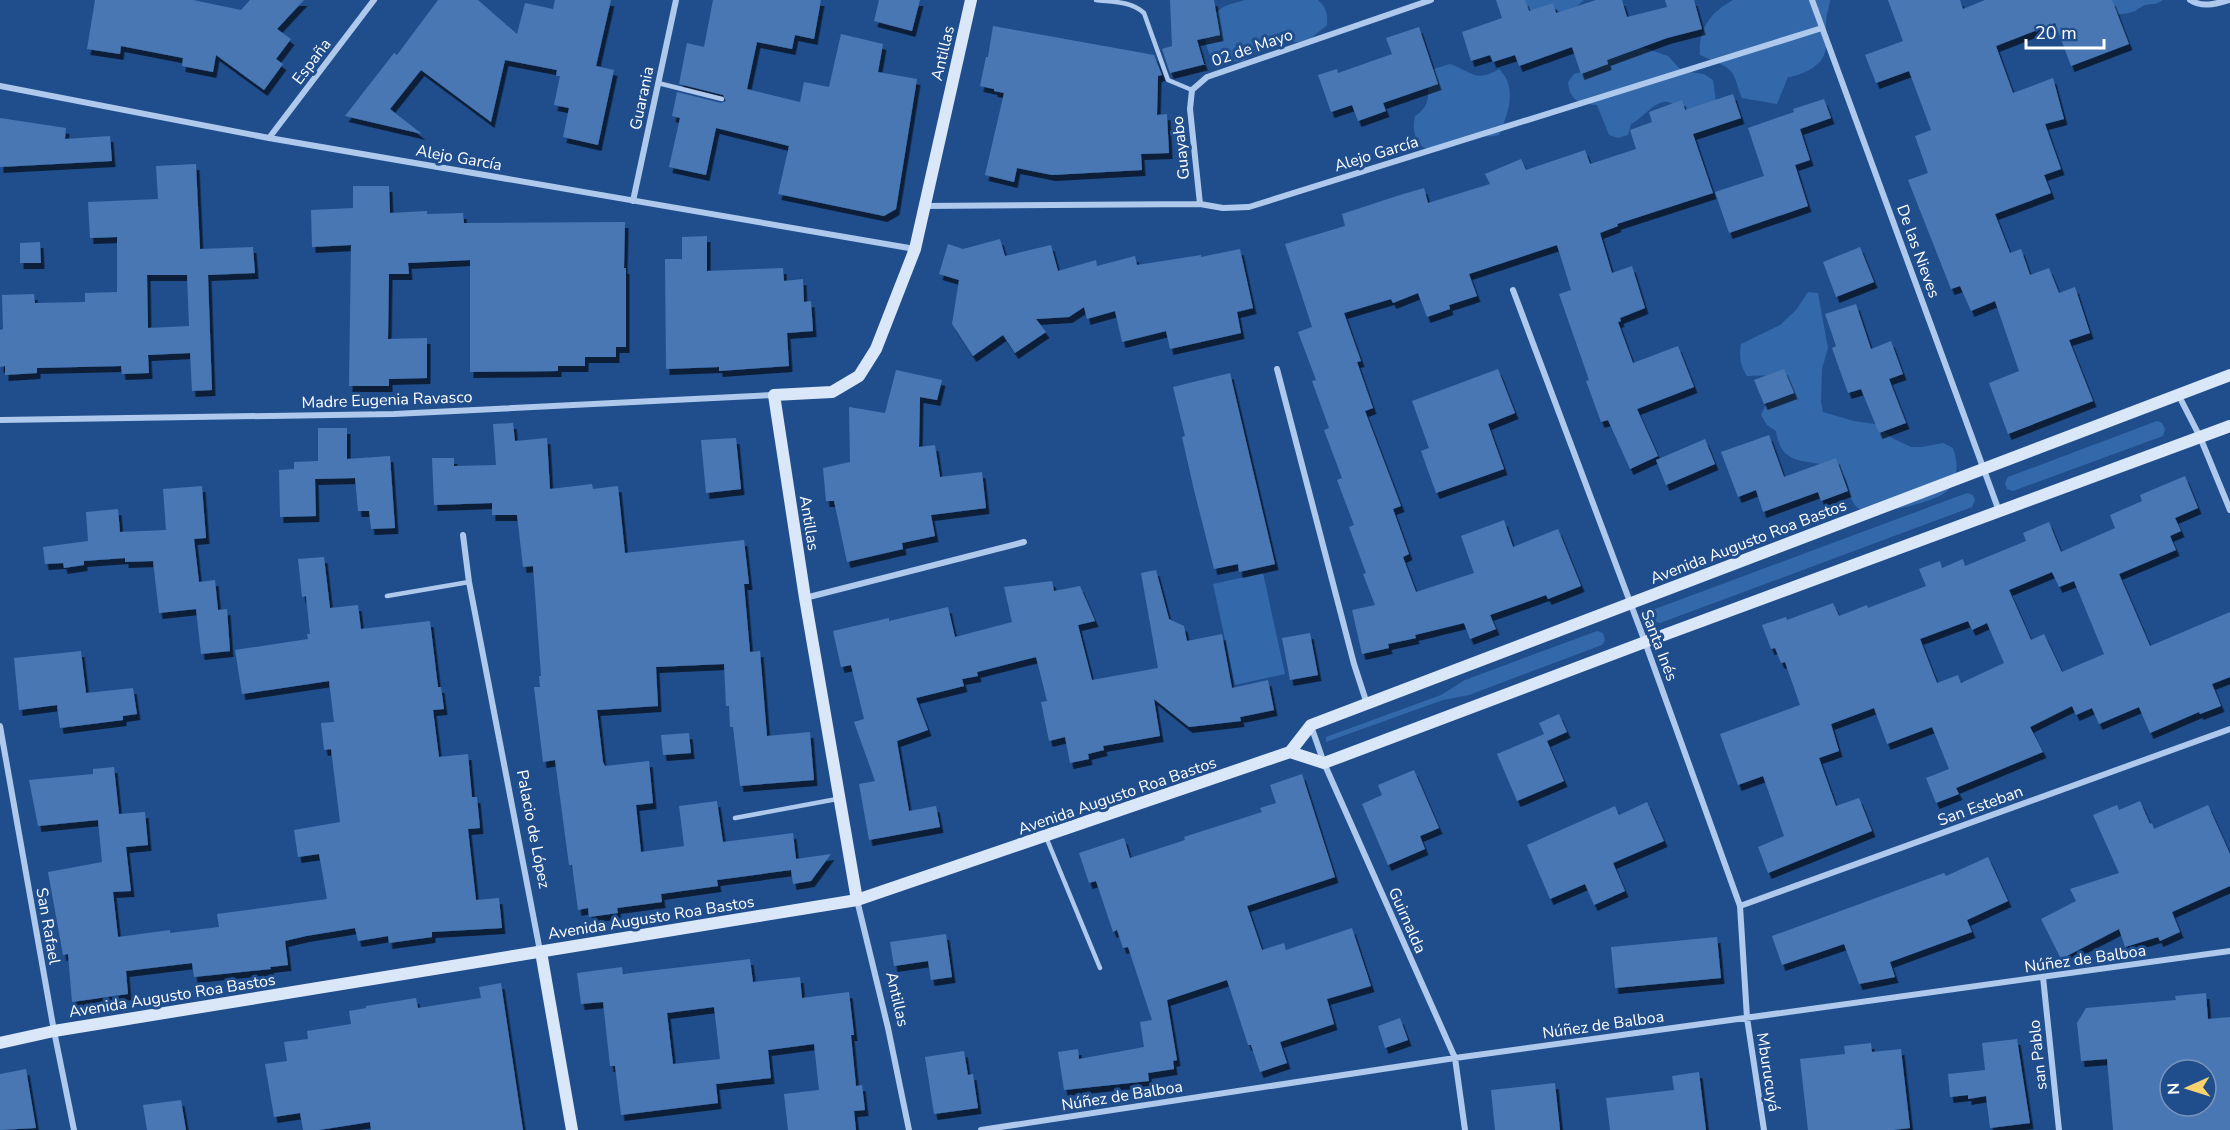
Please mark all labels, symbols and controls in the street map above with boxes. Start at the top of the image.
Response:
scale bar [2026,12,2104,50]
text: 20 m [2035,21,2077,45]
street label: Antillas [926,24,960,83]
street label: 02 de Mayo [1209,24,1296,72]
street label: España [287,34,336,89]
street label: Guarania [625,64,659,132]
street label: Guayabo [1167,115,1195,181]
street label: Alejo García [1331,131,1421,177]
street label: Alejo García [414,140,504,176]
street label: De las Nieves [1891,202,1945,301]
street label: Madre Eugenia Ravasco [301,386,473,414]
street label: Antillas [794,494,824,552]
street label: Avenida Augusto Roa Bastos [1647,494,1850,590]
street label: Santa Inés [1635,606,1683,684]
street label: Avenida Augusto Roa Bastos [1015,752,1220,840]
street label: Palacio de López [511,768,555,890]
street label: San Esteban [1935,780,2026,832]
street label: Guirnalda [1383,884,1431,957]
street label: San Rafael [30,886,66,967]
street label: Avenida Augusto Roa Bastos [546,891,756,945]
street label: Núñez de Balboa [2023,940,2147,978]
street label: Avenida Augusto Roa Bastos [67,969,277,1023]
street label: Antillas [880,970,914,1029]
street label: Núñez de Balboa [1541,1006,1665,1044]
street label: san Pablo [2023,1019,2053,1091]
street label: Mburucuyá [1751,1031,1785,1113]
north arrow [2158,1058,2218,1118]
street label: Núñez de Balboa [1060,1076,1184,1116]
text: N [2163,1082,2185,1095]

